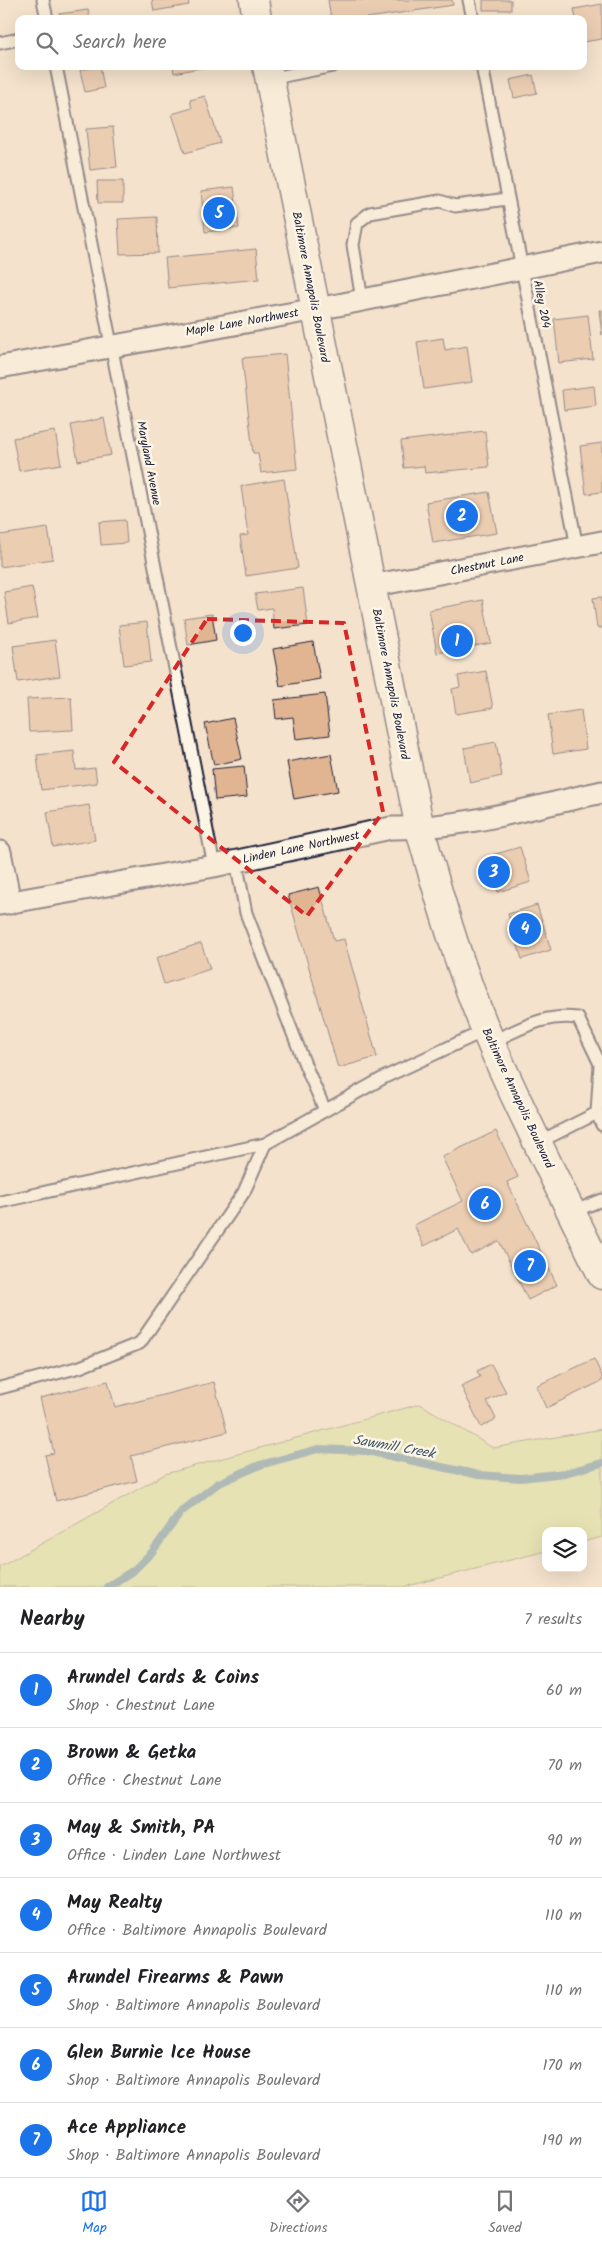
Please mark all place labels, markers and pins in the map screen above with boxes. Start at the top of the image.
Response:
pin: 5 [203,194,235,232]
pin: 2 [446,497,478,535]
pin: 1 [441,622,473,660]
pin: 3 [478,853,510,891]
pin: 4 [509,910,541,948]
pin: 6 [469,1185,501,1223]
pin: 7 [514,1247,546,1285]

